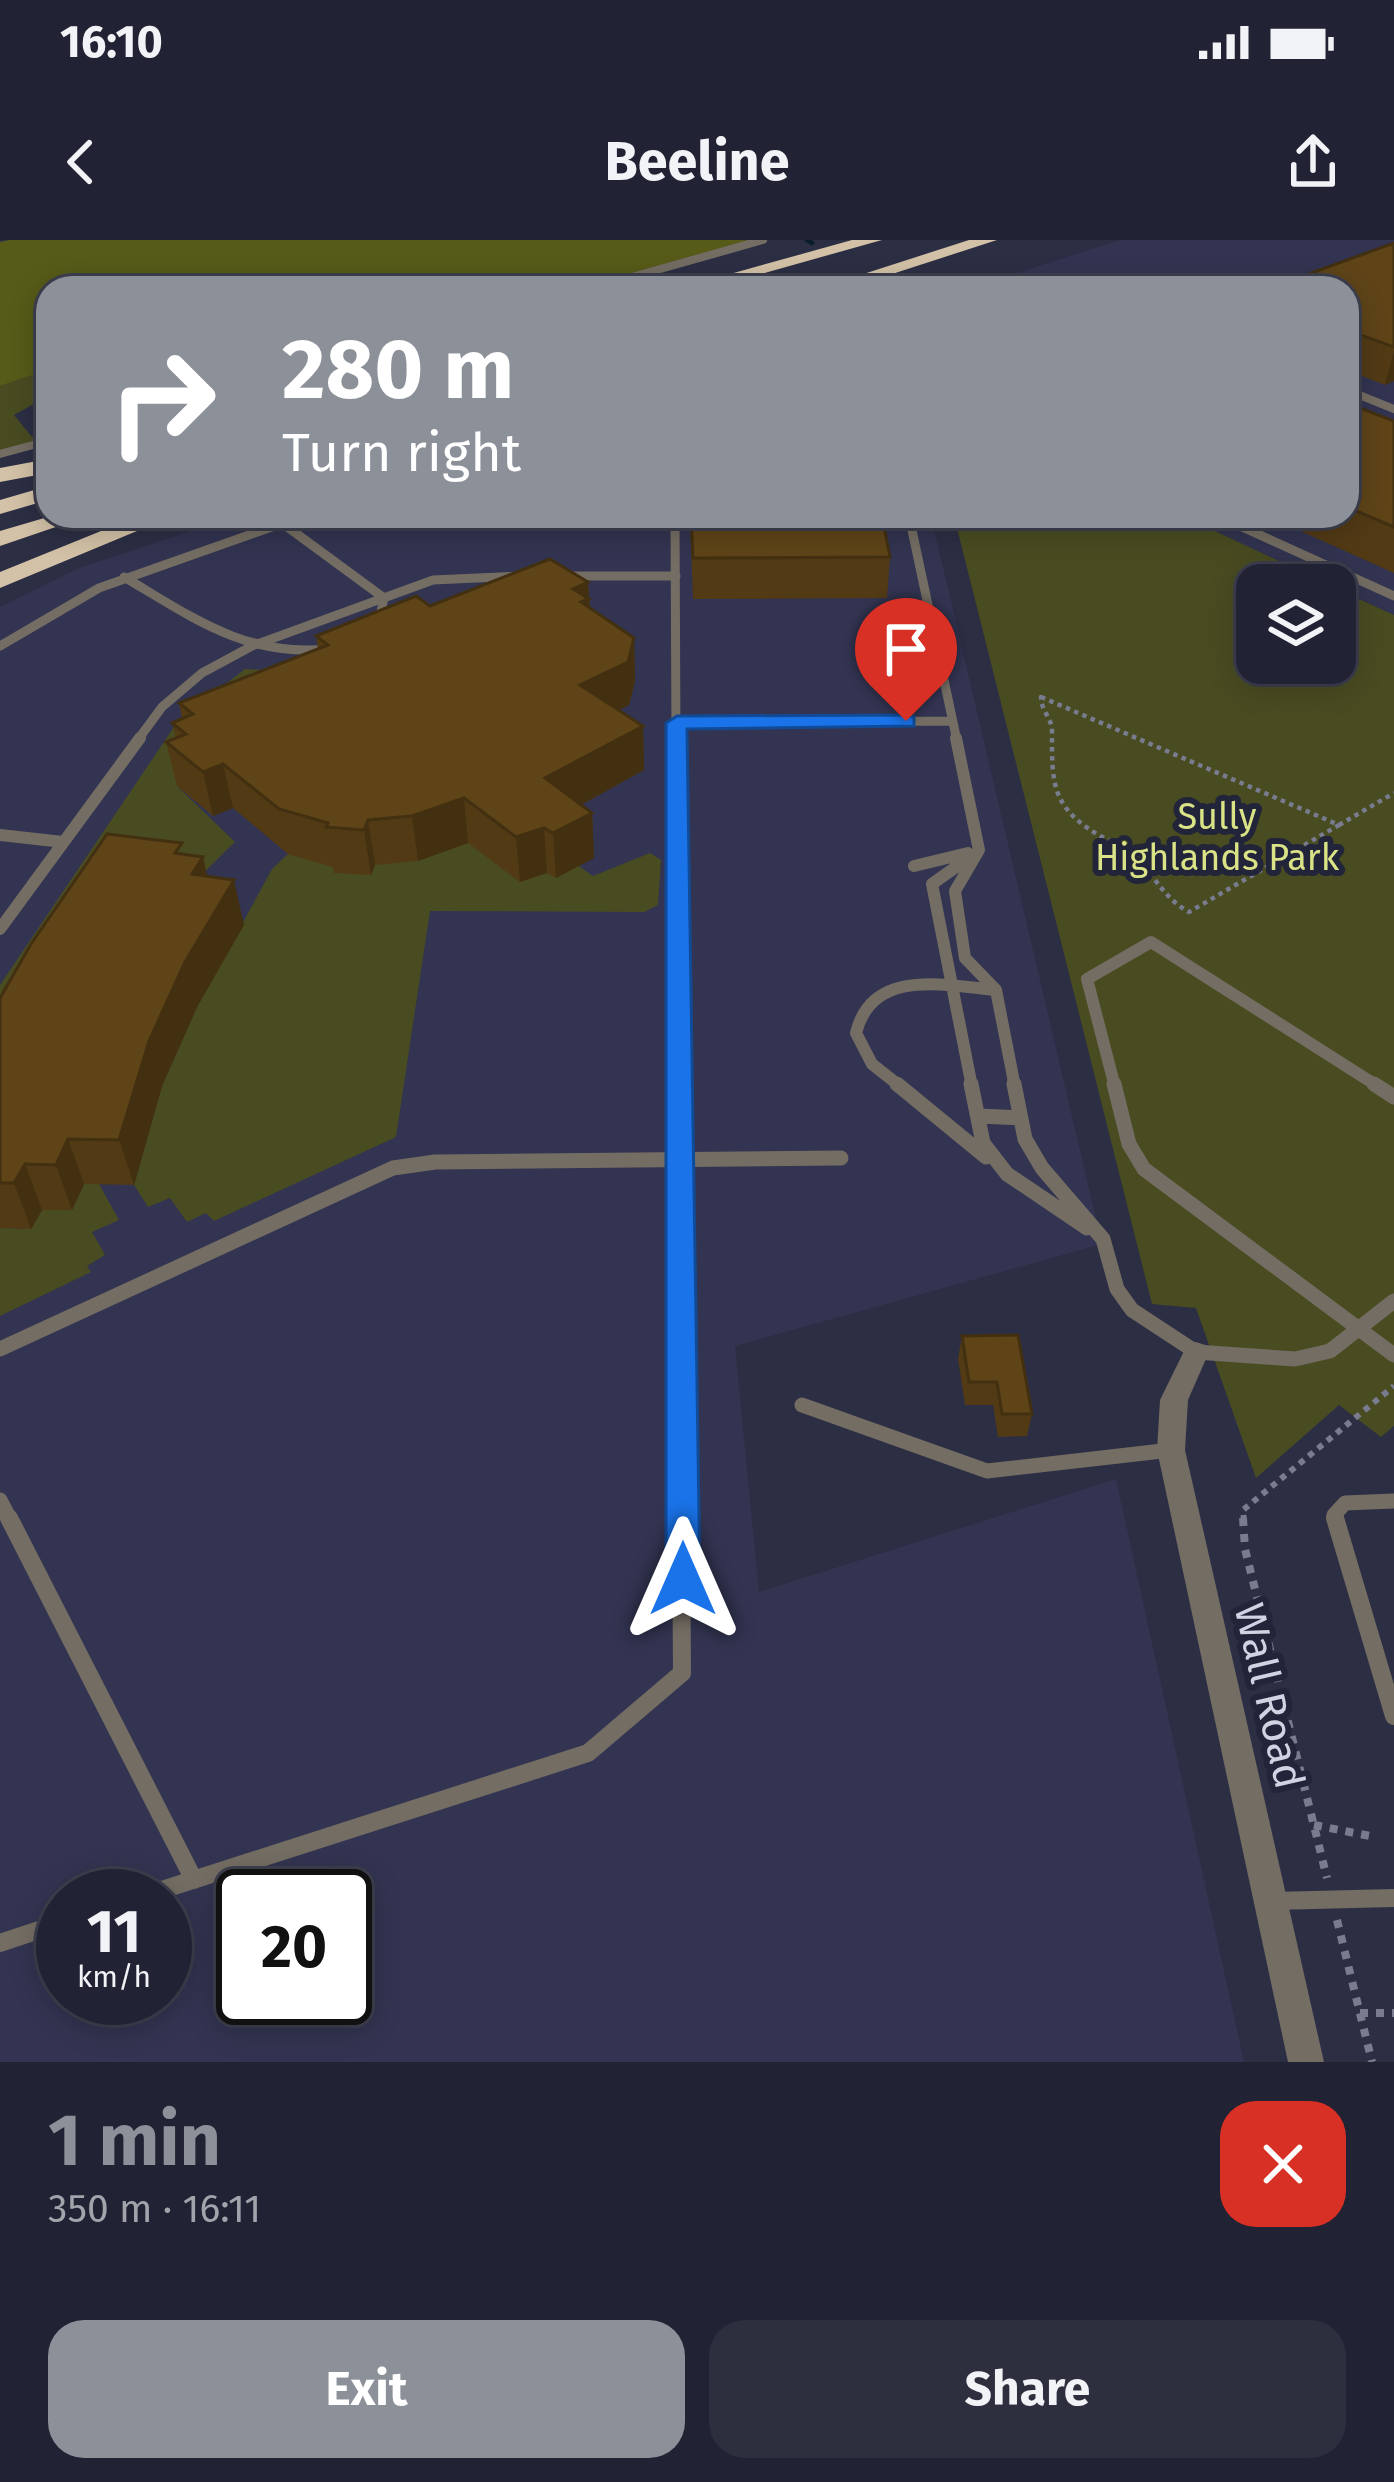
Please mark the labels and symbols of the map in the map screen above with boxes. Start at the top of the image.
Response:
pin [855,598,957,721]
park label: Sully Highlands Park [1095,795,1340,880]
position arrow [620,1516,746,1642]
street label: Wall Road [1223,1599,1315,1793]
speed limit sign: 20 [216,1869,372,2025]

